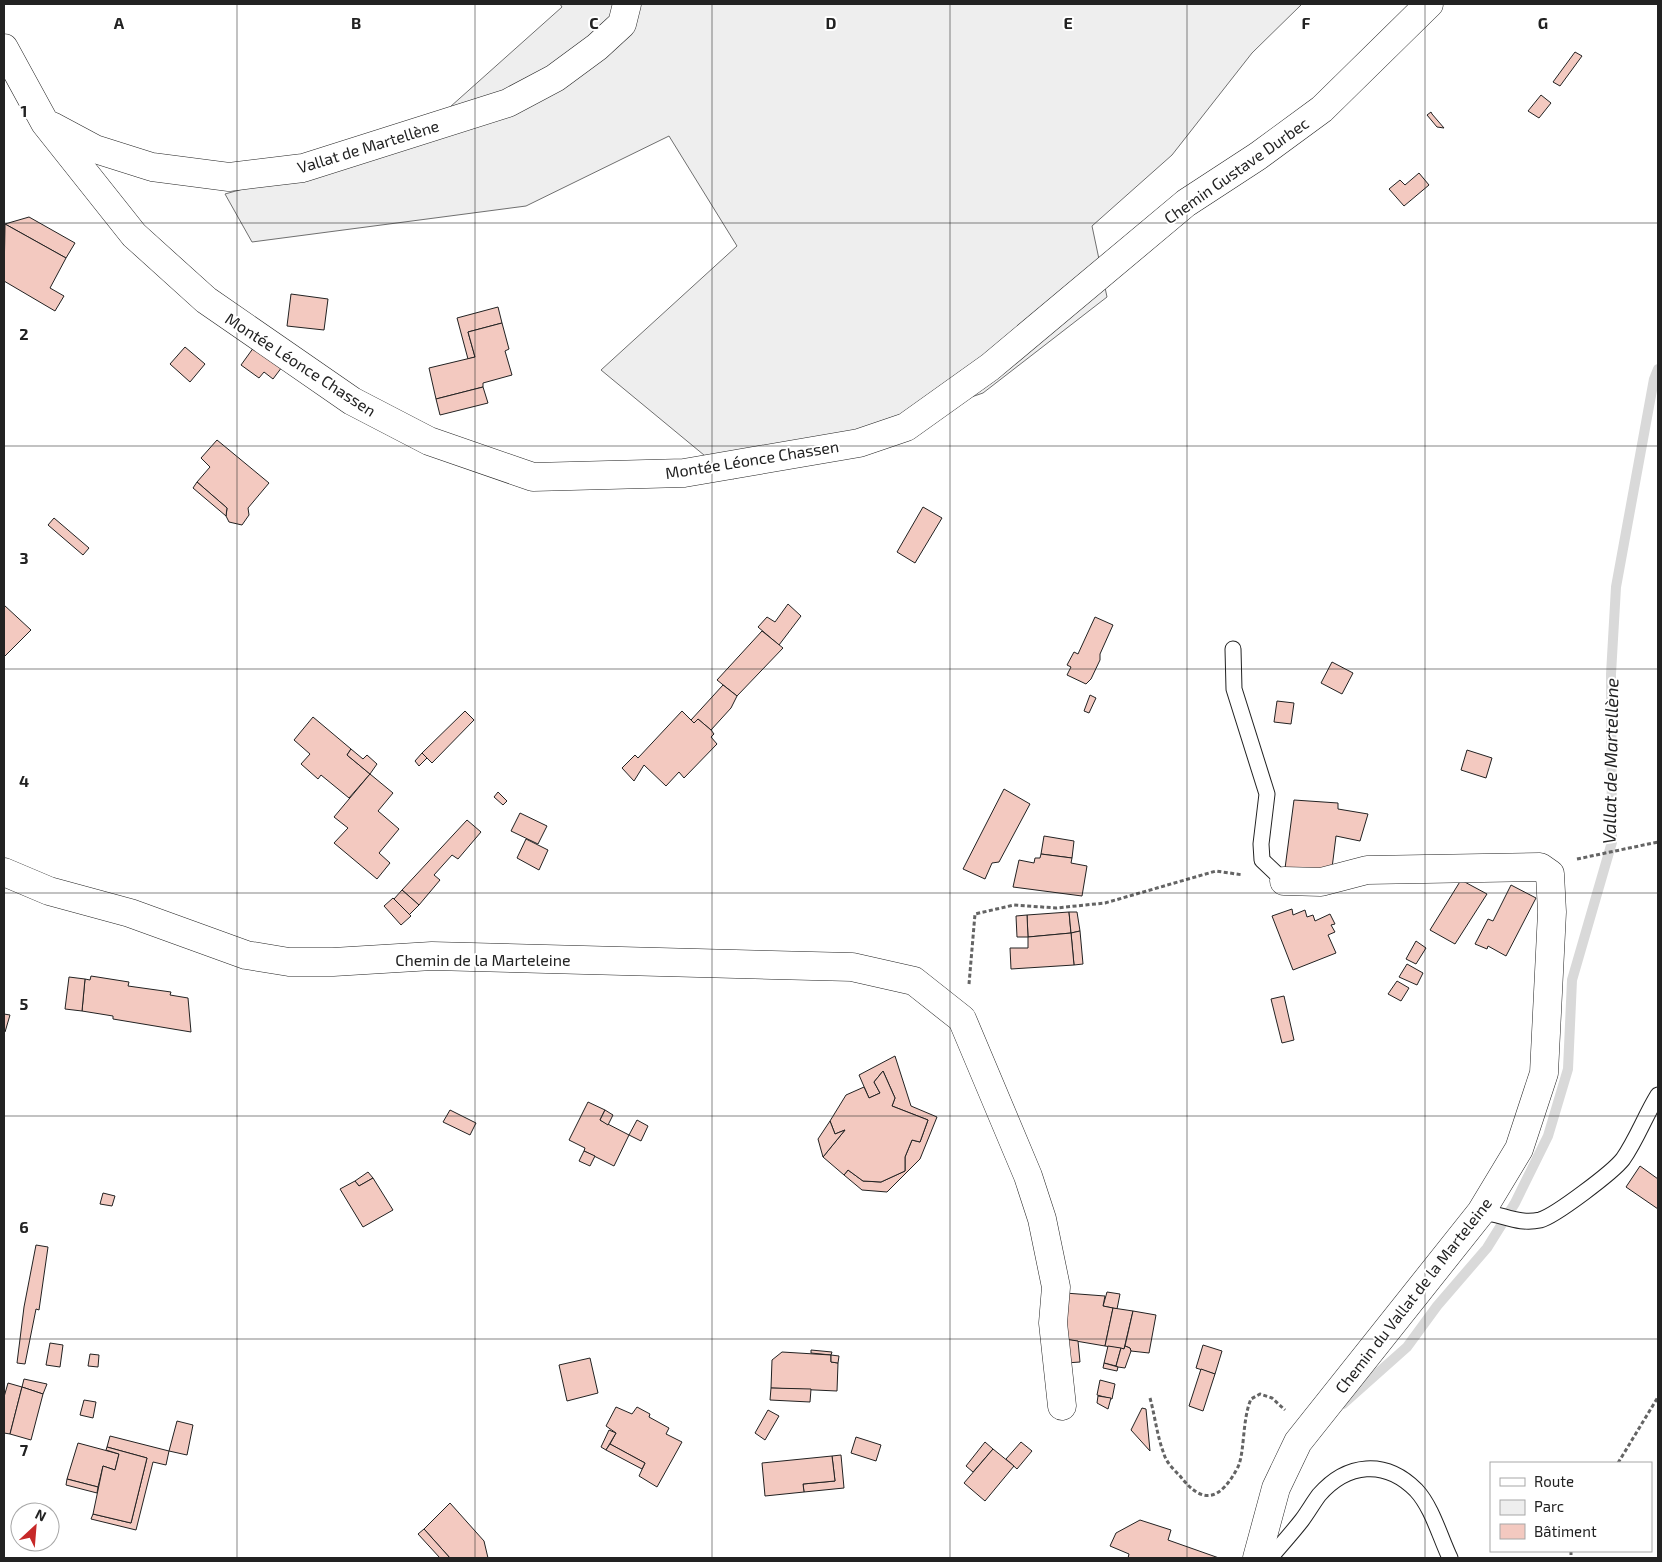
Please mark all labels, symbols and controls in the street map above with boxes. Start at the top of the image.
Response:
text: A [114,13,125,32]
text: B [351,13,361,32]
text: C [589,13,599,32]
text: D [826,13,837,32]
text: E [1063,13,1073,32]
text: F [1302,13,1311,32]
text: G [1538,13,1548,32]
text: 1 [21,101,27,120]
street label: Chemin Gustave Durbec [1160,113,1312,227]
street label: Vallat de Martellène [295,115,441,177]
street label: Montée Léonce Chassen [222,308,380,420]
text: 2 [19,324,29,343]
street label: Montée Léonce Chassen [664,436,840,482]
text: 3 [19,548,29,567]
water label: Vallat de Martellène [1598,677,1622,844]
text: 4 [19,771,29,790]
street label: Chemin de la Marteleine [395,950,571,969]
text: 5 [20,994,29,1013]
street label: Chemin du Vallat de la Marteleine [1331,1193,1495,1397]
text: 6 [19,1217,29,1236]
text: 7 [20,1440,29,1459]
legend [1490,1462,1652,1552]
text: Route [1534,1472,1574,1490]
text: Parc [1534,1497,1564,1515]
north arrow [10,1502,60,1552]
text: N [33,1505,49,1525]
text: Bâtiment [1534,1522,1597,1540]

